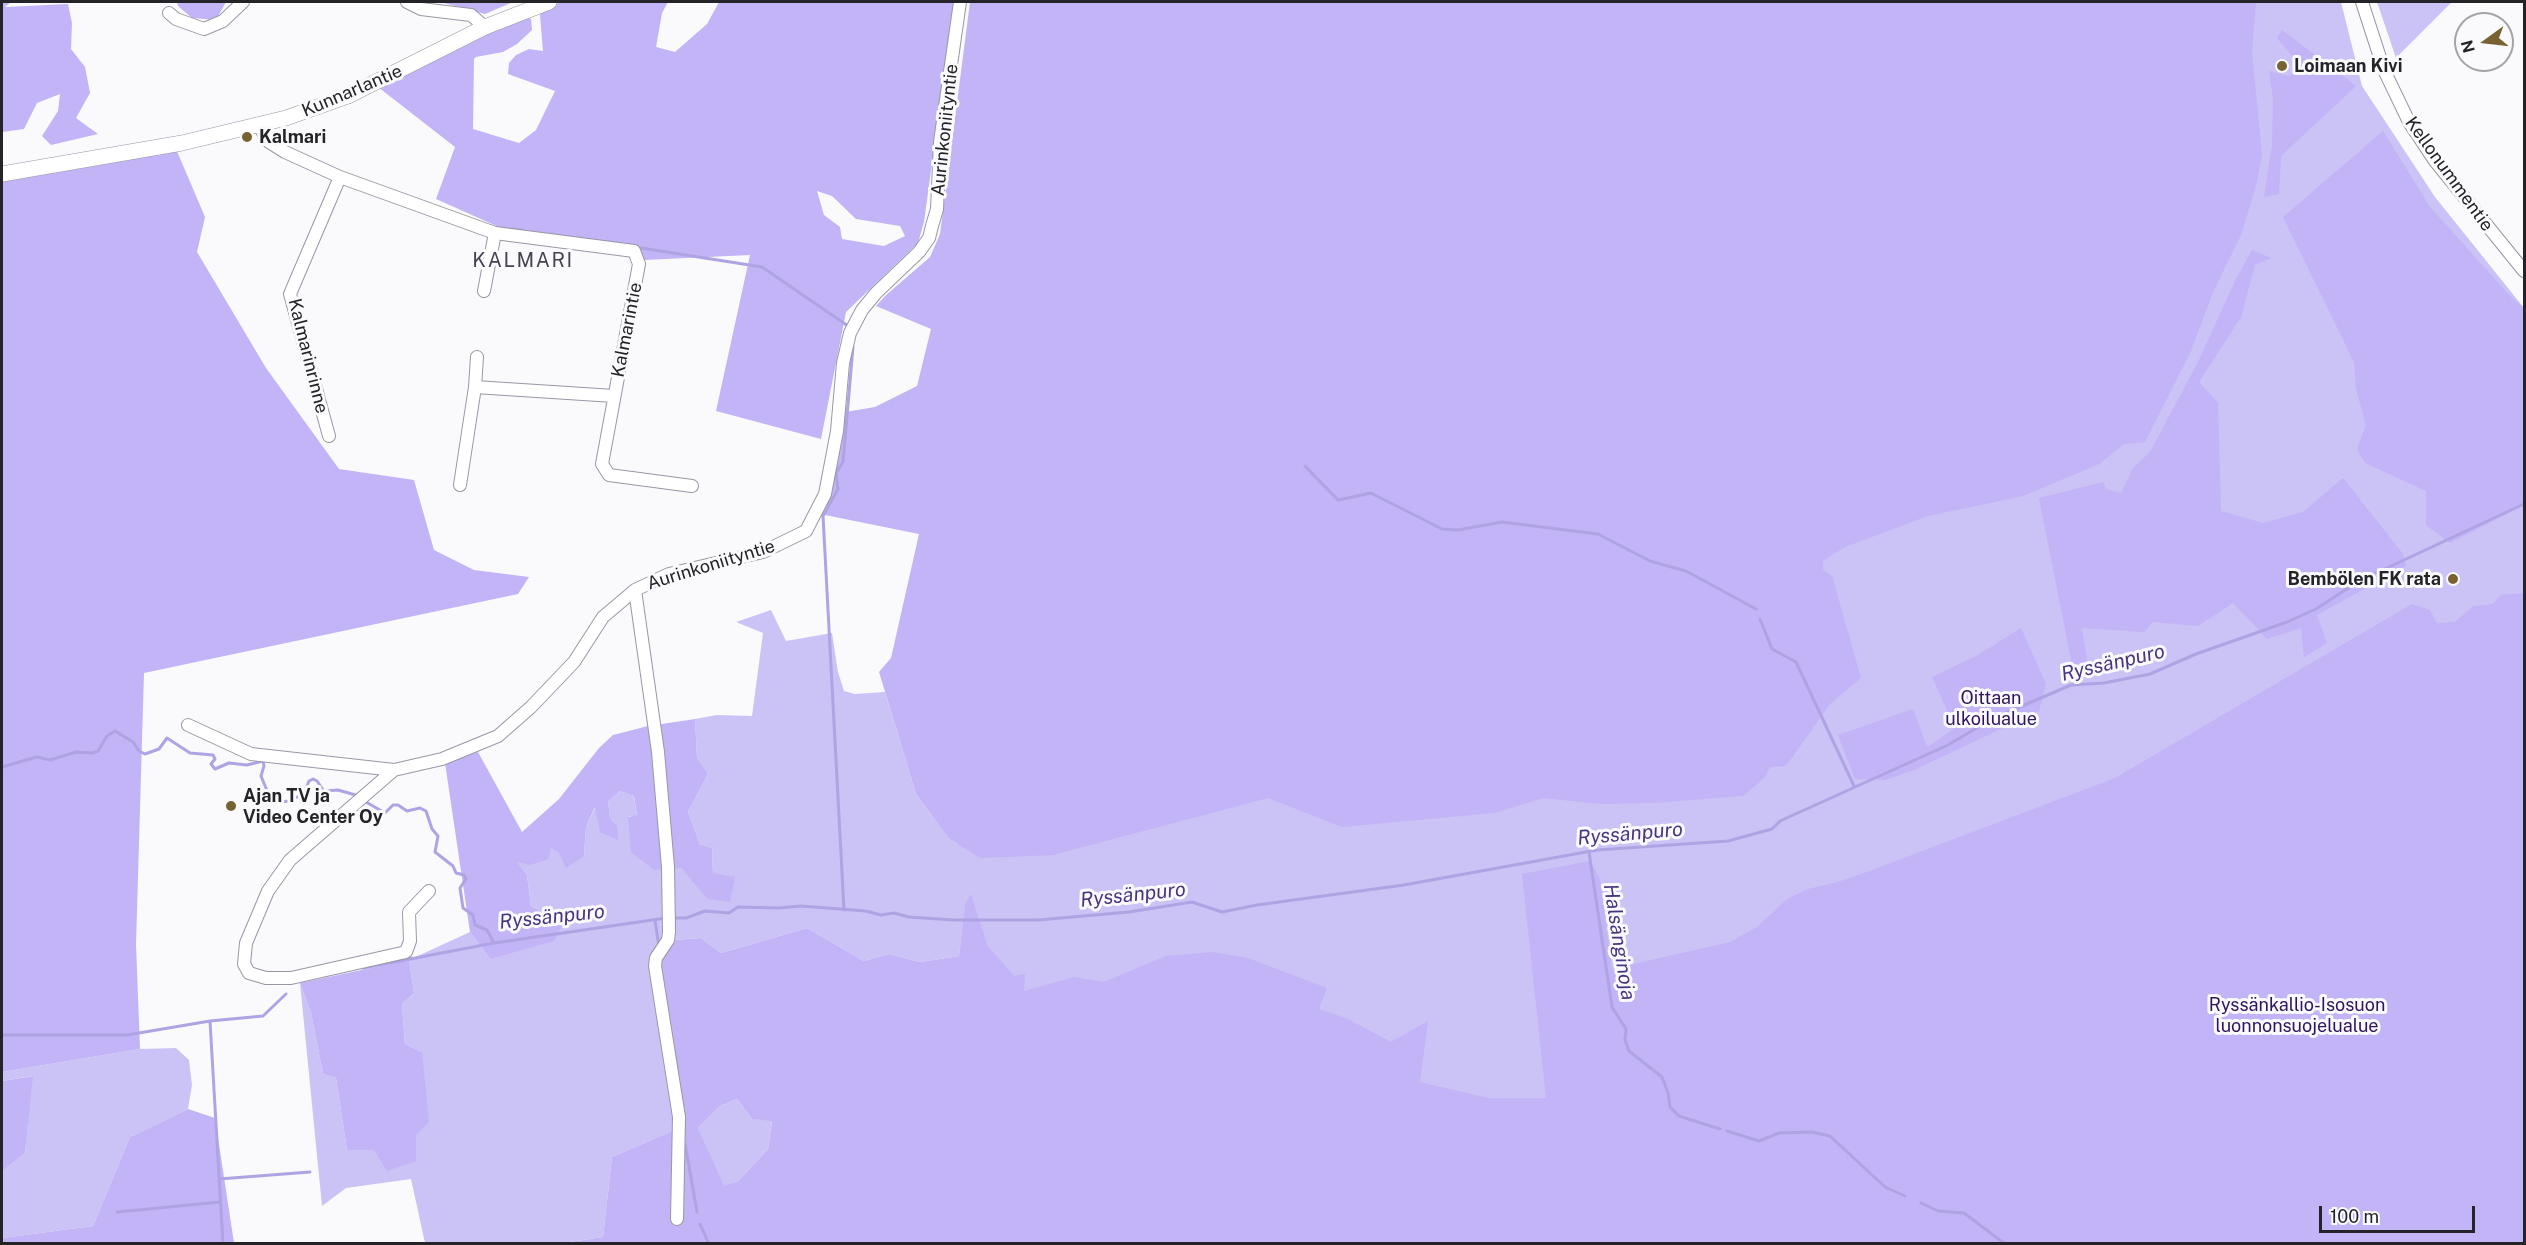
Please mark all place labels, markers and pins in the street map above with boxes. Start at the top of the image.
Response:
place label: Loimaan Kivi [2294,55,2402,77]
marker: Loimaan Kivi [2275,59,2289,73]
place label: Kalmari [259,126,326,148]
marker: Kalmari [240,130,254,144]
place label: Bembölen FK rata [2288,568,2441,590]
marker: Bembölen FK rata [2446,572,2460,586]
place label: Ajan TV ja Video Center Oy [243,785,383,828]
marker: Ajan TV ja Video Center Oy [224,799,238,813]

